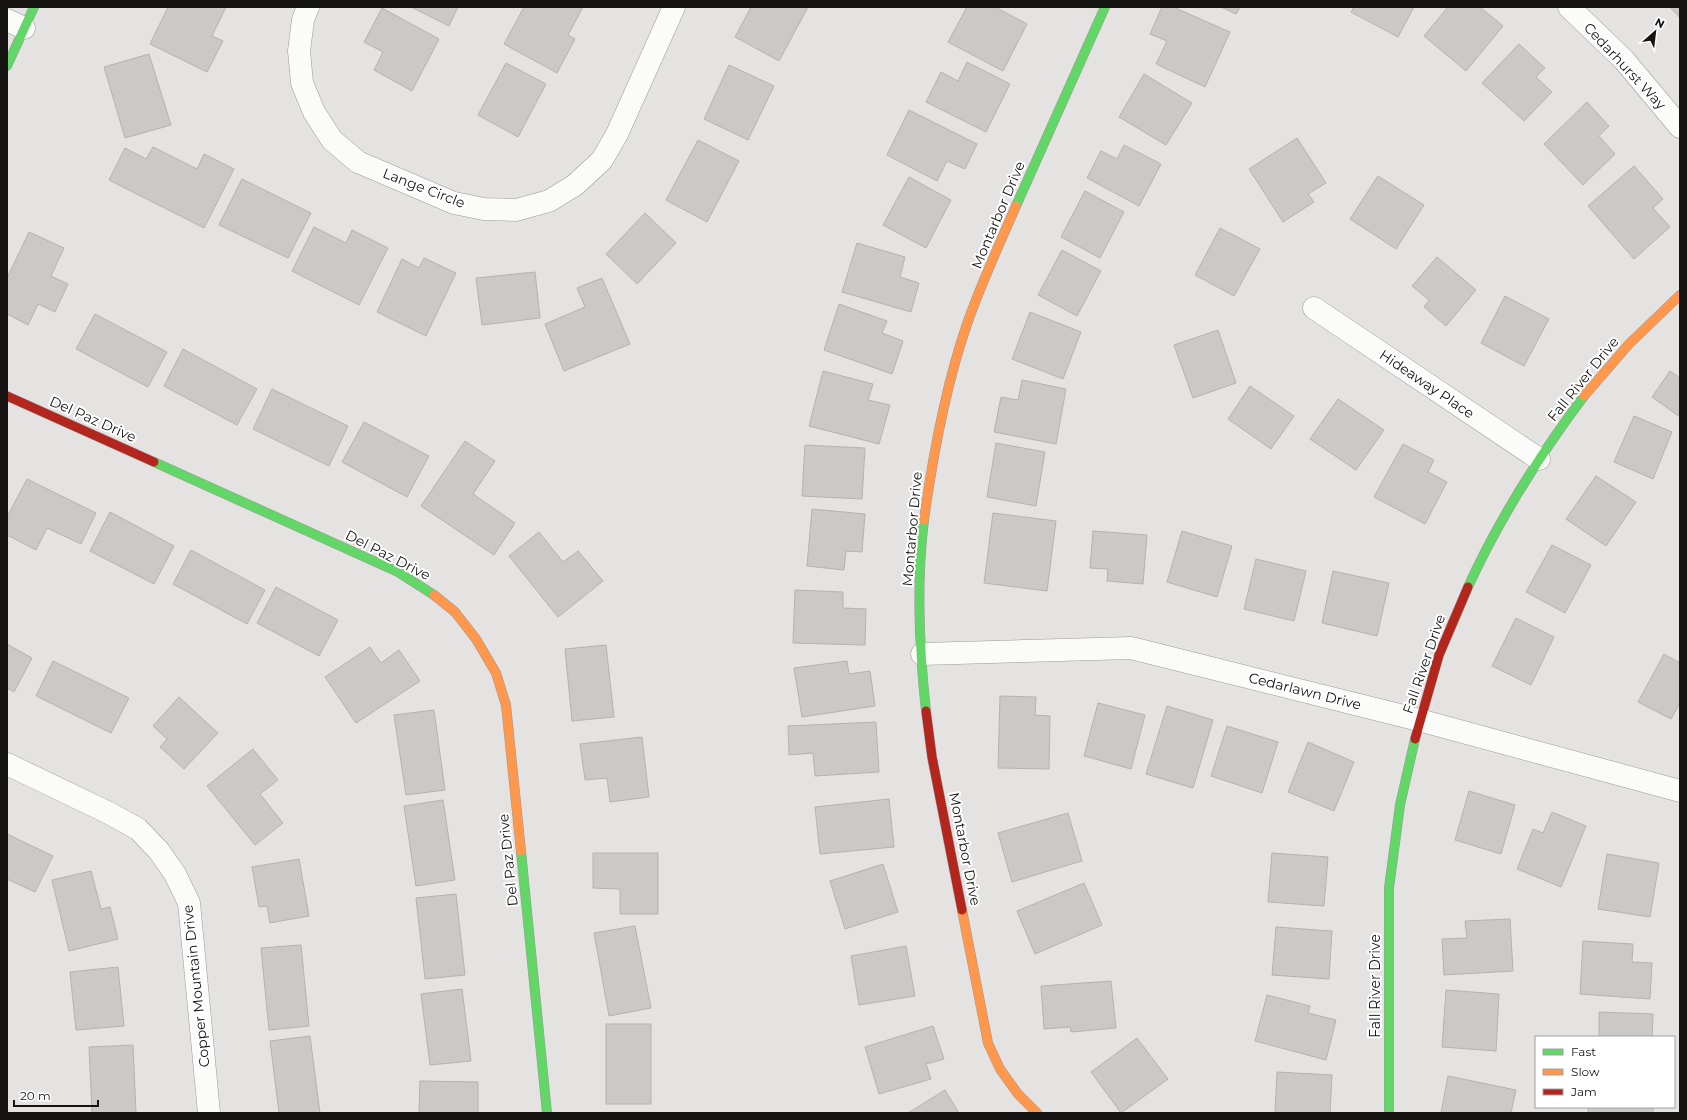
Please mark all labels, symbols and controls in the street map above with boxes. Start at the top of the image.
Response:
north arrow [1635,12,1675,52]
text: N [1652,15,1667,31]
street label: Cedarhurst Way [1580,19,1670,114]
street label: Montarbor Drive [967,159,1029,271]
street label: Lange Circle [380,164,468,212]
street label: Fall River Drive [1543,333,1623,425]
street label: Hideaway Place [1376,346,1478,422]
street label: Del Paz Drive [47,392,139,446]
street label: Montarbor Drive [898,471,926,587]
street label: Del Paz Drive [342,526,434,584]
street label: Fall River Drive [1399,612,1449,716]
street label: Cedarlawn Drive [1247,668,1363,714]
street label: Montarbor Drive [945,791,985,907]
street label: Del Paz Drive [494,813,522,907]
street label: Copper Mountain Drive [179,904,213,1068]
street label: Fall River Drive [1366,934,1384,1038]
legend [1535,1036,1675,1108]
text: Fast [1571,1044,1596,1059]
text: Slow [1571,1064,1600,1079]
scale bar [14,1082,98,1108]
text: Jam [1570,1084,1597,1099]
text: 20 m [20,1088,51,1103]

